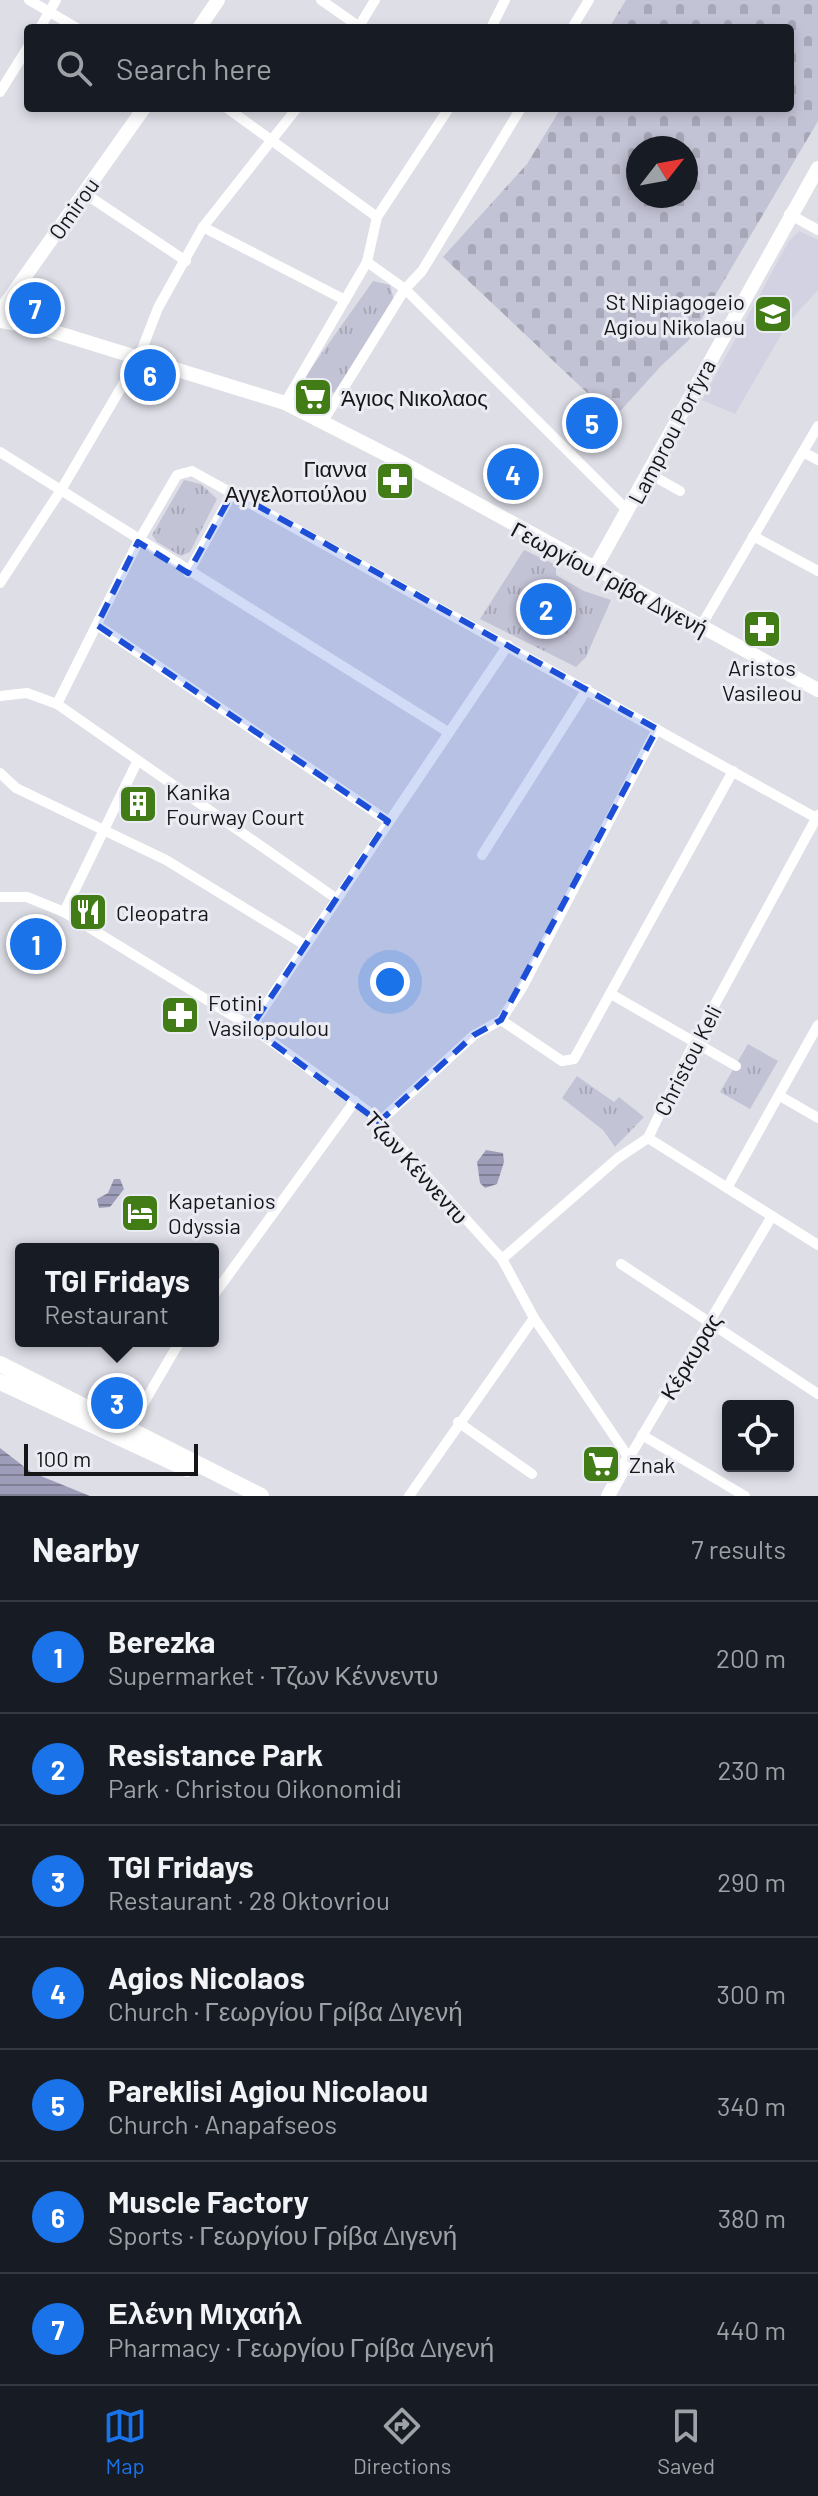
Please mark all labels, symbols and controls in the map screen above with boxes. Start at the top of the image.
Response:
search box [24,24,794,112]
icon: search [52,46,96,90]
text: Search here [116,50,272,86]
north arrow [626,136,698,208]
street label: Omirou [43,172,103,244]
pin: 7 [9,278,61,338]
place label: St Nipiagogeio Agiou Nikolaou [603,288,745,339]
school or university icon: St Nipiagogeio Agiou Nikolaou [752,293,794,335]
pin: 6 [124,345,176,405]
street label: Lamprou Porfyra [622,354,720,508]
supermarket icon: Άγιος Νικολαος [292,376,334,418]
place label: Άγιος Νικολαος [341,384,488,411]
pin: 5 [566,393,618,453]
pin: 4 [487,444,539,504]
place label: Γιαννα Αγγελοπούλου [225,455,367,507]
pharmacy icon: Γιαννα Αγγελοπούλου [374,460,416,502]
street label: Γεωργίου Γρίβα Διγενή [507,515,713,642]
pin: 2 [520,579,572,639]
pharmacy icon: Aristos Vasileou [741,608,783,650]
place label: Aristos Vasileou [722,654,802,705]
place label: Kanika Fourway Court [166,778,305,829]
building icon: Kanika Fourway Court [117,783,159,825]
restaurant icon: Cleopatra [67,891,109,933]
place label: Cleopatra [116,899,209,925]
pin: 1 [10,914,62,974]
your location [370,962,410,1002]
place label: Fotini Vasilopoulou [208,989,329,1040]
pharmacy icon: Fotini Vasilopoulou [159,994,201,1036]
street label: Christou Keli [648,1000,726,1120]
street label: Τζων Κέννεντυ [360,1105,474,1229]
place label: Kapetanios Odyssia [168,1187,276,1238]
hotel icon: Kapetanios Odyssia [119,1192,161,1234]
popup [15,1243,219,1347]
text: TGI Fridays [44,1262,190,1298]
text: Restaurant [44,1298,169,1329]
street label: Κέρκυρας [654,1308,727,1404]
pin: 3 [91,1373,143,1433]
map controls [722,1400,794,1472]
button: locate [722,1400,794,1472]
scale bar [24,1440,198,1476]
supermarket icon: Znak [580,1443,622,1485]
text: 100 m [36,1445,91,1471]
place label: Znak [629,1451,675,1477]
text: Nearby [32,1528,140,1569]
text: 7 results [691,1533,786,1564]
text: Berezka [108,1623,215,1659]
text: 1 [53,1642,63,1673]
text: 200 m [716,1642,786,1673]
text: Supermarket · Τζων Κέννεντυ [108,1659,439,1690]
text: Resistance Park [108,1736,323,1772]
text: 2 [51,1754,65,1785]
text: 230 m [717,1754,786,1785]
text: Park · Christou Oikonomidi [108,1772,402,1803]
text: TGI Fridays [108,1848,254,1884]
text: 3 [51,1866,65,1897]
text: 290 m [717,1866,786,1897]
text: Restaurant · 28 Oktovriou [108,1884,390,1915]
text: Agios Nicolaos [108,1959,305,1995]
text: 4 [50,1978,66,2009]
text: 300 m [717,1978,786,2009]
text: Church · Γεωργίου Γρίβα Διγενή [108,1995,463,2026]
text: Pareklisi Agiou Nicolaou [108,2072,428,2108]
text: 5 [51,2090,65,2121]
text: 340 m [717,2090,786,2121]
text: Church · Anapafseos [108,2108,337,2139]
text: Muscle Factory [108,2183,309,2219]
text: 6 [51,2202,65,2233]
text: 380 m [718,2202,786,2233]
text: Sports · Γεωργίου Γρίβα Διγενή [108,2219,457,2250]
text: Ελένη Μιχαήλ [108,2294,302,2330]
text: 7 [52,2314,64,2345]
text: 440 m [716,2314,786,2345]
text: Pharmacy · Γεωργίου Γρίβα Διγενή [108,2331,494,2362]
tab: Map [103,2404,147,2478]
tab: Directions [353,2404,451,2478]
tab: Saved [657,2404,715,2478]

